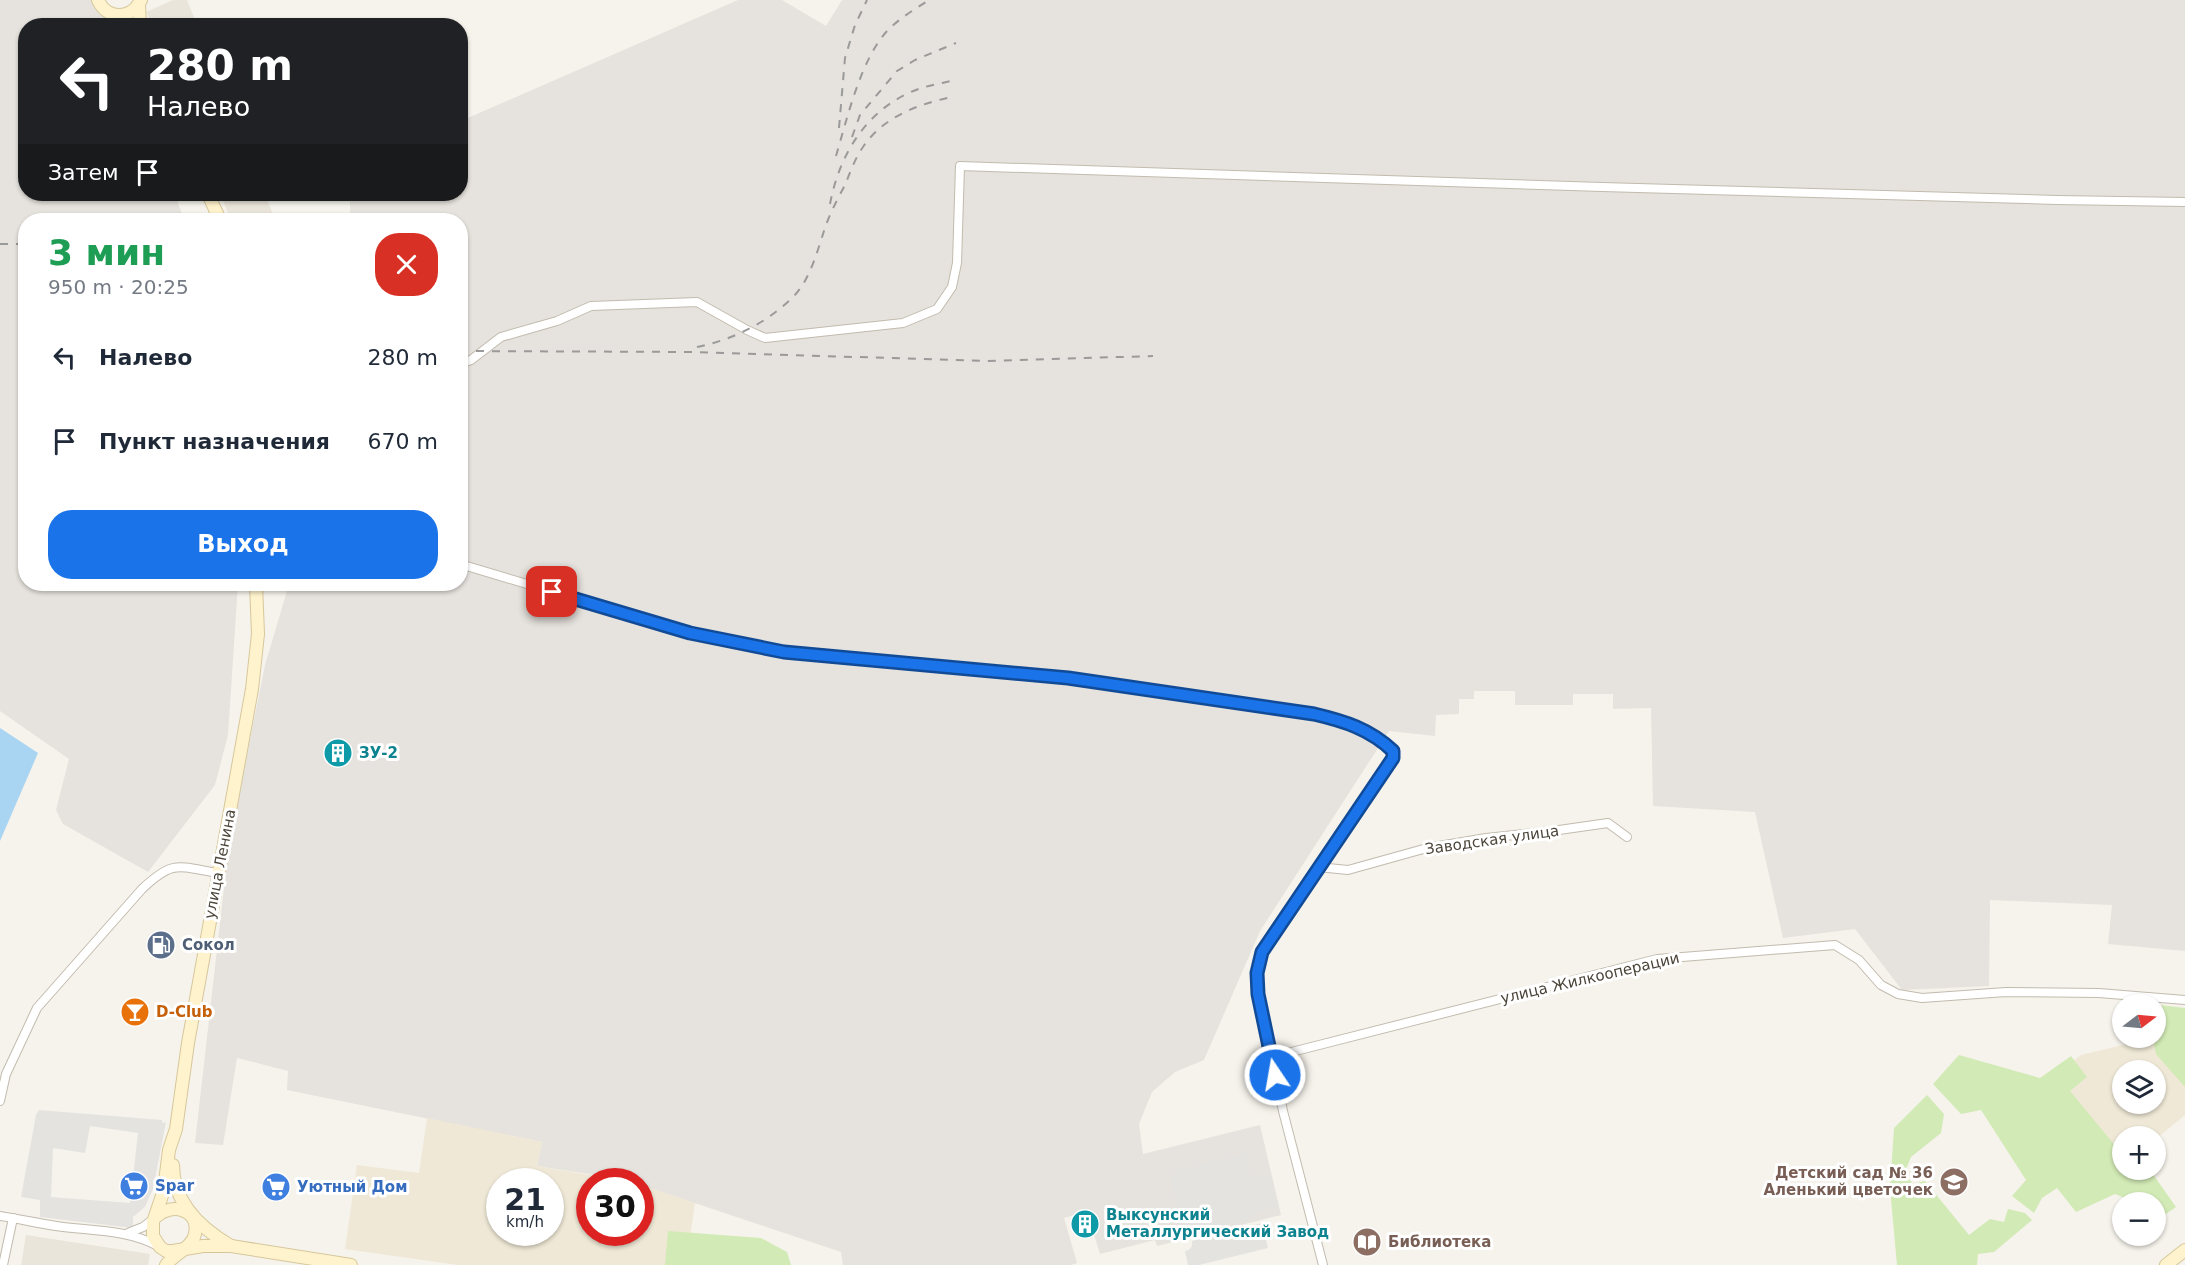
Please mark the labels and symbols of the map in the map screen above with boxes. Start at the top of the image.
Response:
pin [526,566,577,617]
building icon: ЗУ-2 [322,737,354,769]
place label: ЗУ-2 [359,744,398,762]
street label: улица Ленина [201,808,239,920]
street label: Заводская улица [1424,822,1560,858]
fuel station icon: Сокол [145,929,177,961]
place label: Сокол [182,936,235,954]
street label: улица Жилкооперации [1499,949,1681,1007]
north arrow [2112,994,2166,1048]
bar icon: D-Club [119,996,151,1028]
place label: D-Club [156,1003,213,1021]
position arrow [1243,1043,1307,1107]
place label: Детский сад № 36 Аленький цветочек [1764,1164,1933,1199]
school or university icon: Детский сад № 36 Аленький цветочек [1938,1166,1970,1198]
speed limit sign: 30 [576,1168,654,1246]
supermarket icon: Spar [118,1170,150,1202]
supermarket icon: Уютный Дом [260,1171,292,1203]
place label: Spar [155,1177,195,1195]
place label: Уютный Дом [297,1178,407,1196]
place label: Выксунский Металлургический Завод [1106,1206,1329,1241]
building icon: Выксунский Металлургический Завод [1069,1208,1101,1240]
library icon: Библиотека [1351,1226,1383,1258]
place label: Библиотека [1388,1233,1491,1251]

